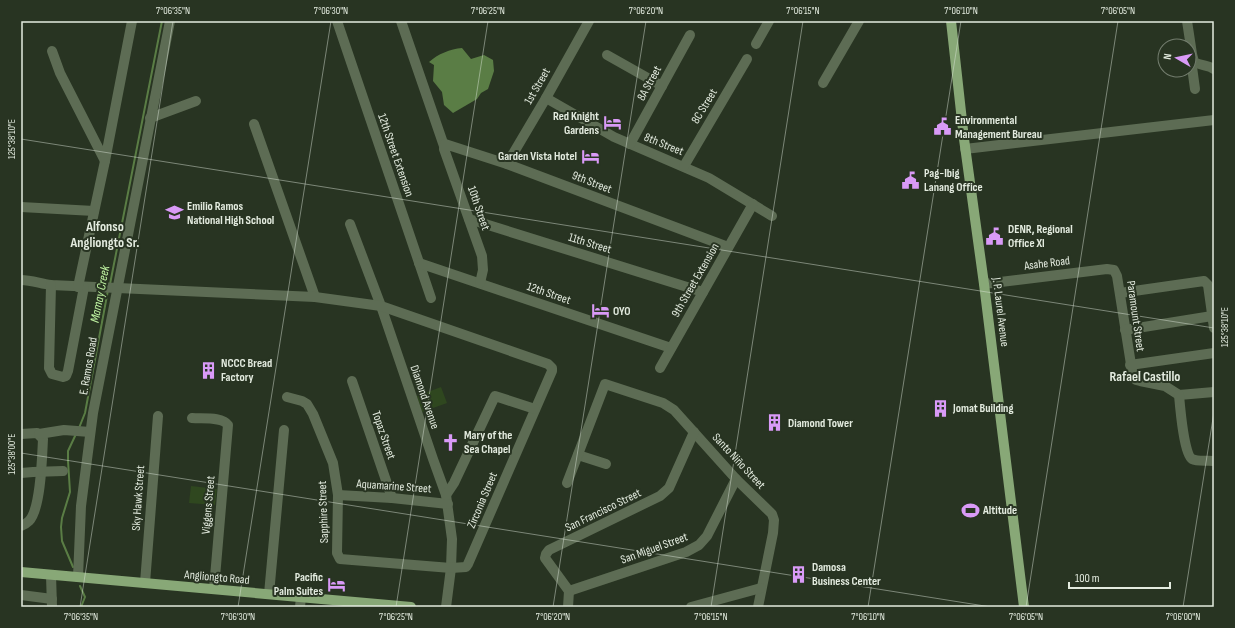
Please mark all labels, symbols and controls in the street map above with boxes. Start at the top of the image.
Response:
text: 7°06'35"N [156,5,190,17]
text: 7°06'30"N [314,5,348,17]
text: 7°06'25"N [471,5,505,17]
text: 7°06'20"N [629,5,663,17]
text: 7°06'15"N [786,5,820,17]
text: 7°06'10"N [944,5,978,17]
text: 7°06'05"N [1101,5,1135,17]
north arrow [1157,38,1197,78]
text: N [1161,52,1175,60]
street label: 8A Street [634,63,665,103]
street label: 1st Street [521,65,554,107]
street label: 8C Street [688,86,721,127]
place label: Red Knight Gardens [553,109,599,138]
street label: 12th Street Extension [374,112,417,199]
hotel icon: Red Knight Gardens [602,113,622,133]
place label: Environmental Management Bureau [955,113,1042,142]
public building icon: Environmental Management Bureau [932,117,952,137]
text: 125°38'10"E [6,119,18,159]
street label: 8th Street [642,130,686,159]
hotel icon: Garden Vista Hotel [580,146,600,166]
place label: Garden Vista Hotel [498,149,577,164]
place label: Pag-Ibig Lanang Office [924,166,983,195]
street label: 9th Street [570,168,614,197]
public building icon: Pag-Ibig Lanang Office [901,170,921,190]
street label: 10th Street [464,184,493,232]
place label: Emilio Ramos National High School [187,199,274,228]
school or university icon: Emilio Ramos National High School [164,203,184,223]
district label: Alfonso Angliongto Sr. [70,218,139,251]
place label: DENR, Regional Office XI [1008,222,1073,251]
public building icon: DENR, Regional Office XI [985,226,1005,246]
street label: 11th Street [566,230,614,257]
street label: 9th Street Extension [668,241,723,320]
street label: Asahe Road [1022,253,1071,274]
water label: Mamay Creek [87,263,114,324]
street label: J. P. Laurel Avenue [989,276,1012,348]
street label: 12th Street [525,279,573,308]
street label: Paramount Street [1123,280,1148,353]
hotel icon: OYO [590,301,610,321]
place label: OYO [613,304,630,319]
text: 125°38'10"E [1219,307,1231,347]
street label: E. Ramos Road [76,336,101,396]
place label: NCCC Bread Factory [221,356,272,385]
building icon: NCCC Bread Factory [198,360,218,380]
street label: Diamond Avenue [407,363,443,431]
district label: Rafael Castillo [1110,368,1180,385]
building icon: Jomat Building [930,398,950,418]
place label: Jomat Building [952,401,1014,416]
street label: Topaz Street [368,409,399,462]
building icon: Diamond Tower [765,413,785,433]
place label: Diamond Tower [788,416,853,431]
place label: Mary of the Sea Chapel [464,428,512,457]
street label: Santo Niño Street [709,430,769,493]
church icon: Mary of the Sea Chapel [441,432,461,452]
text: 125°38'00"E [6,434,18,474]
street label: Sky Hawk Street [129,465,148,531]
street label: Zirconia Street [464,470,501,530]
street label: Viggens Street [198,475,219,535]
street label: Aquamarine Street [355,476,432,497]
street label: Sapphire Street [315,480,332,543]
street label: San Francisco Street [563,485,644,535]
sports icon: Altitude [960,500,980,520]
place label: Altitude [982,503,1017,518]
street label: San Miguel Street [619,529,690,568]
place label: Damosa Business Center [812,560,881,589]
building icon: Damosa Business Center [789,564,809,584]
scale bar [1069,564,1170,590]
street label: Angliongto Road [183,567,250,588]
place label: Pacific Palm Suites [274,570,323,599]
text: 100 m [1075,571,1100,586]
hotel icon: Pacific Palm Suites [326,574,346,594]
text: 7°06'35"N [64,611,98,623]
text: 7°06'30"N [221,611,255,623]
text: 7°06'25"N [379,611,413,623]
text: 7°06'20"N [536,611,570,623]
text: 7°06'15"N [694,611,728,623]
text: 7°06'10"N [851,611,885,623]
text: 7°06'05"N [1009,611,1043,623]
text: 7°06'00"N [1166,611,1200,623]

